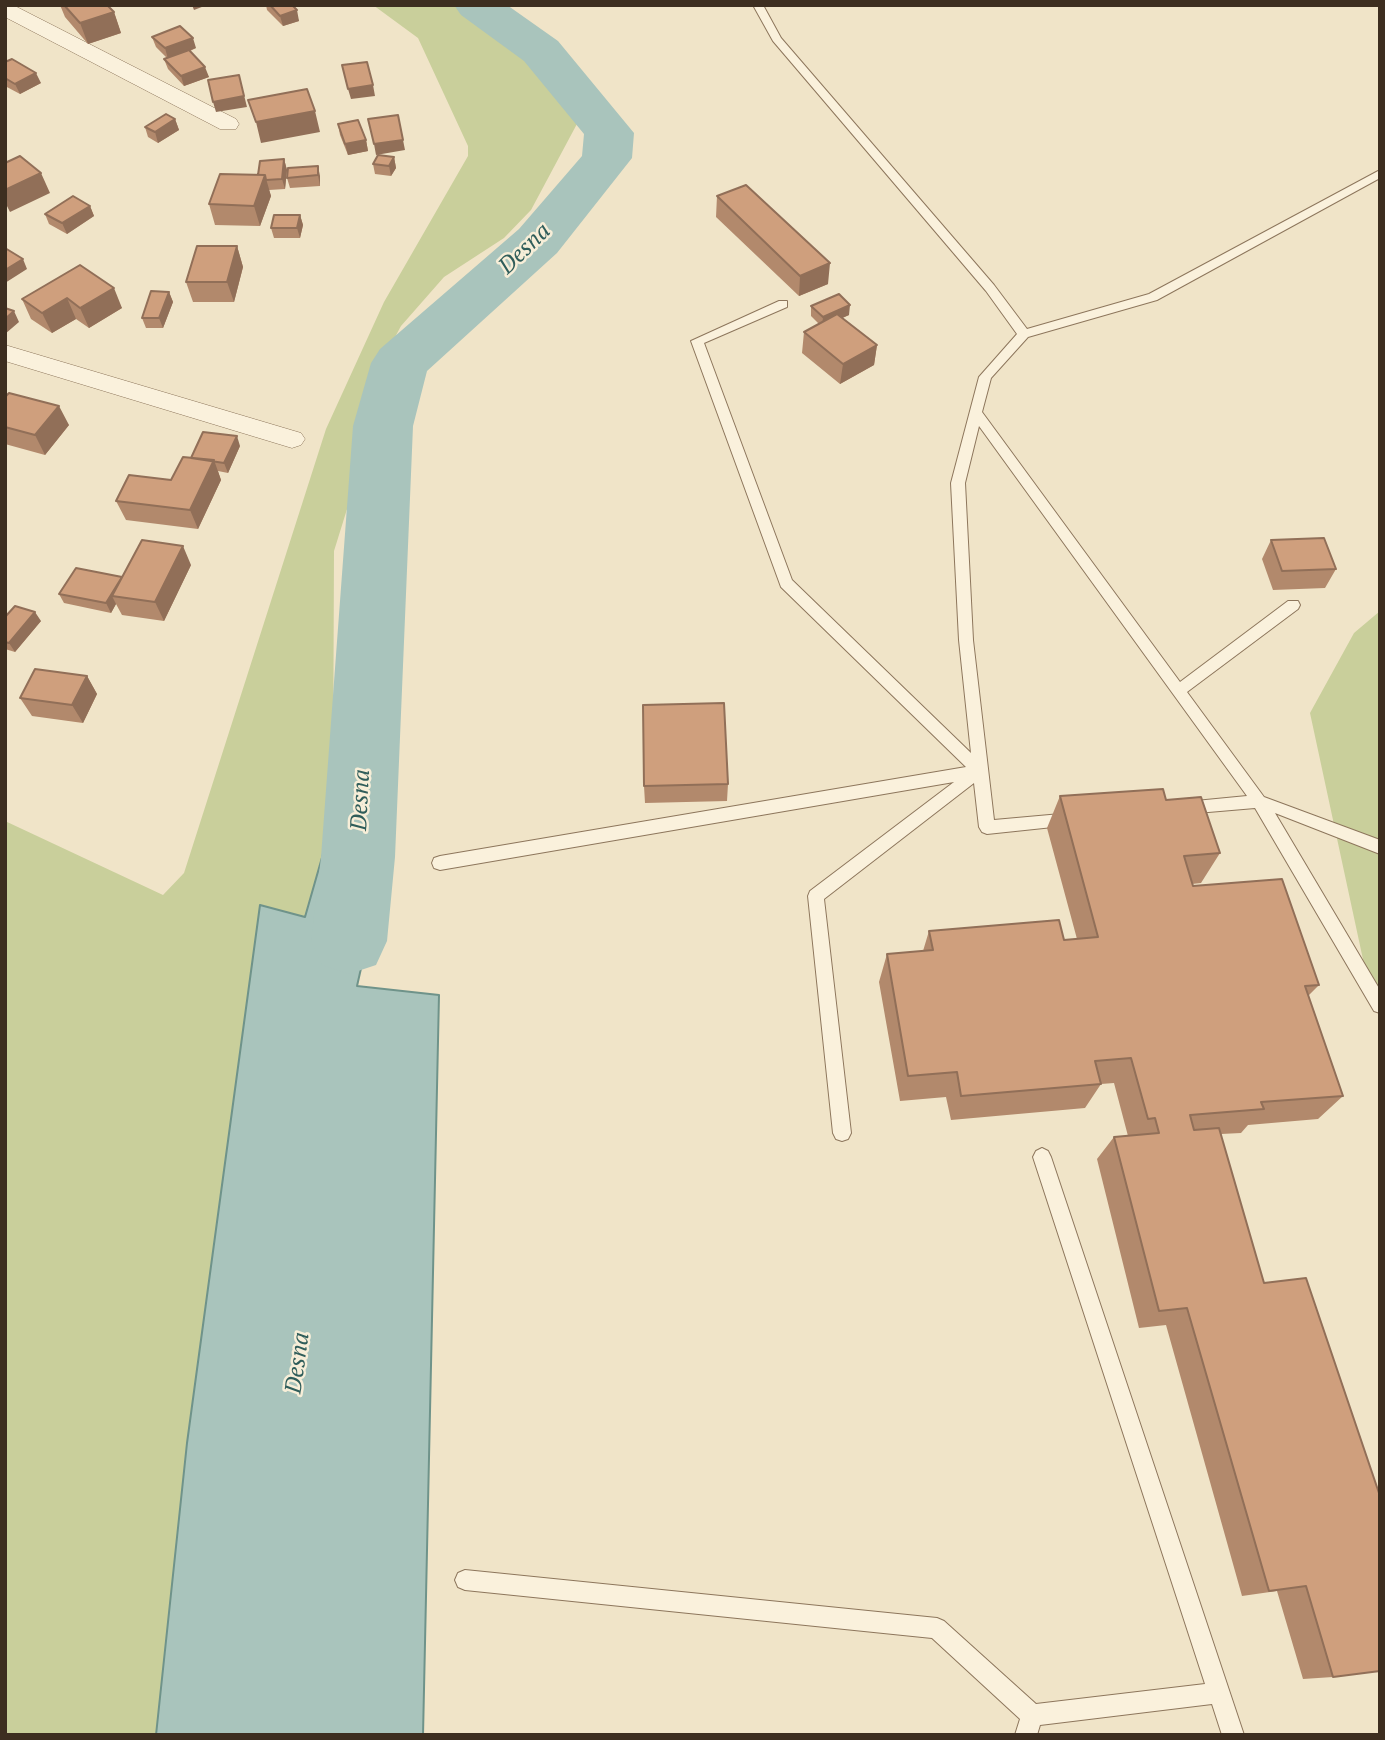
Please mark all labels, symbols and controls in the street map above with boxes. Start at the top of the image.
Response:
water label: Desna [493,218,557,280]
water label: Desna [346,769,376,831]
water label: Desna [280,1331,316,1395]

